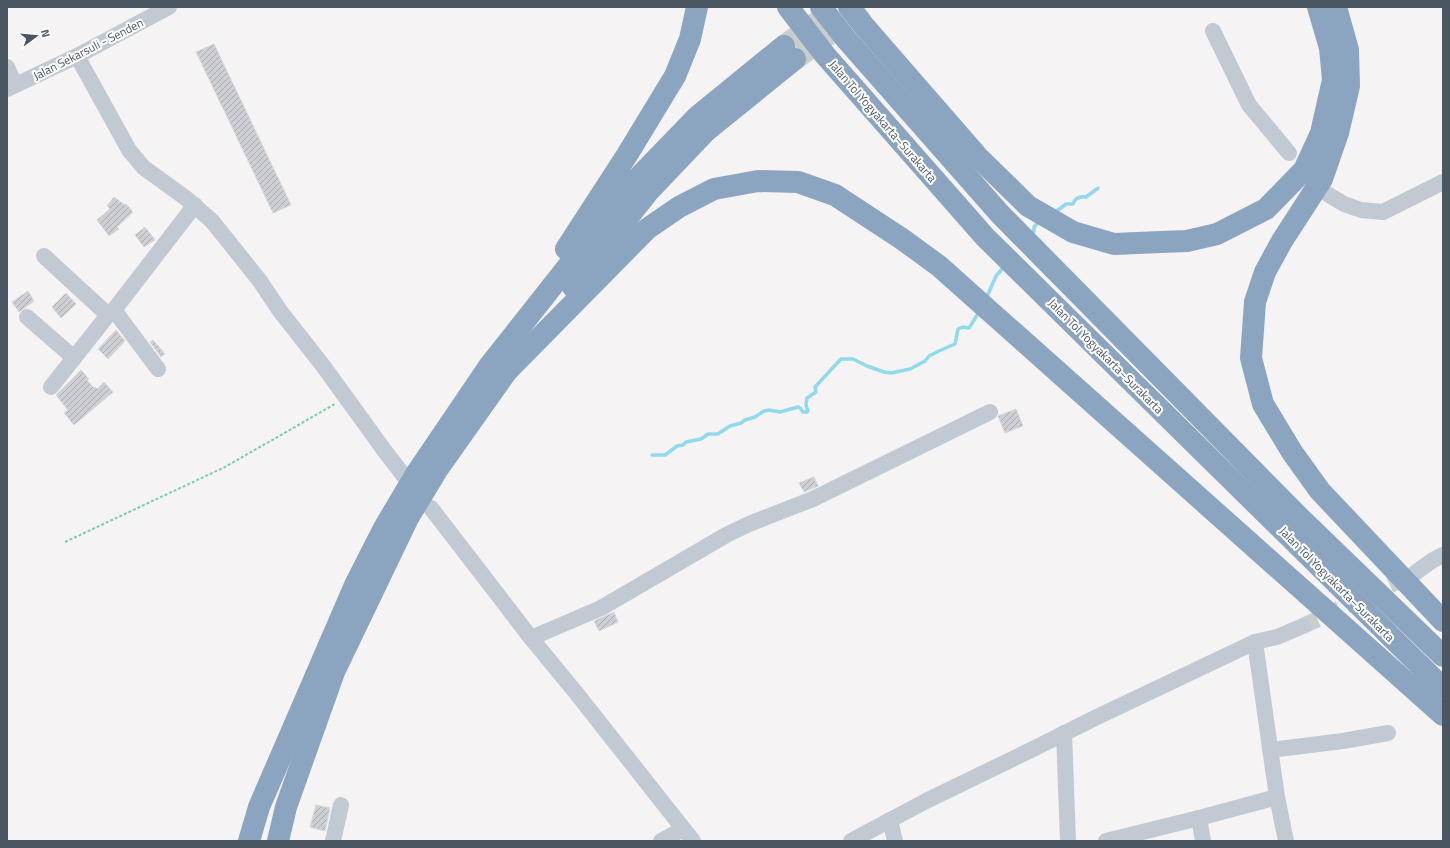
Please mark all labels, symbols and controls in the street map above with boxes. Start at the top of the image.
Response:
street label: Jalan Sekarsuli - Senden [30,13,146,85]
north arrow [16,16,56,56]
text: N [37,27,54,39]
street label: Jalan Tol Yogyakarta–Surakarta [824,56,942,186]
street label: Jalan Tol Yogyakarta–Surakarta [1044,294,1168,418]
street label: Jalan Tol Yogyakarta–Surakarta [1275,522,1399,646]

